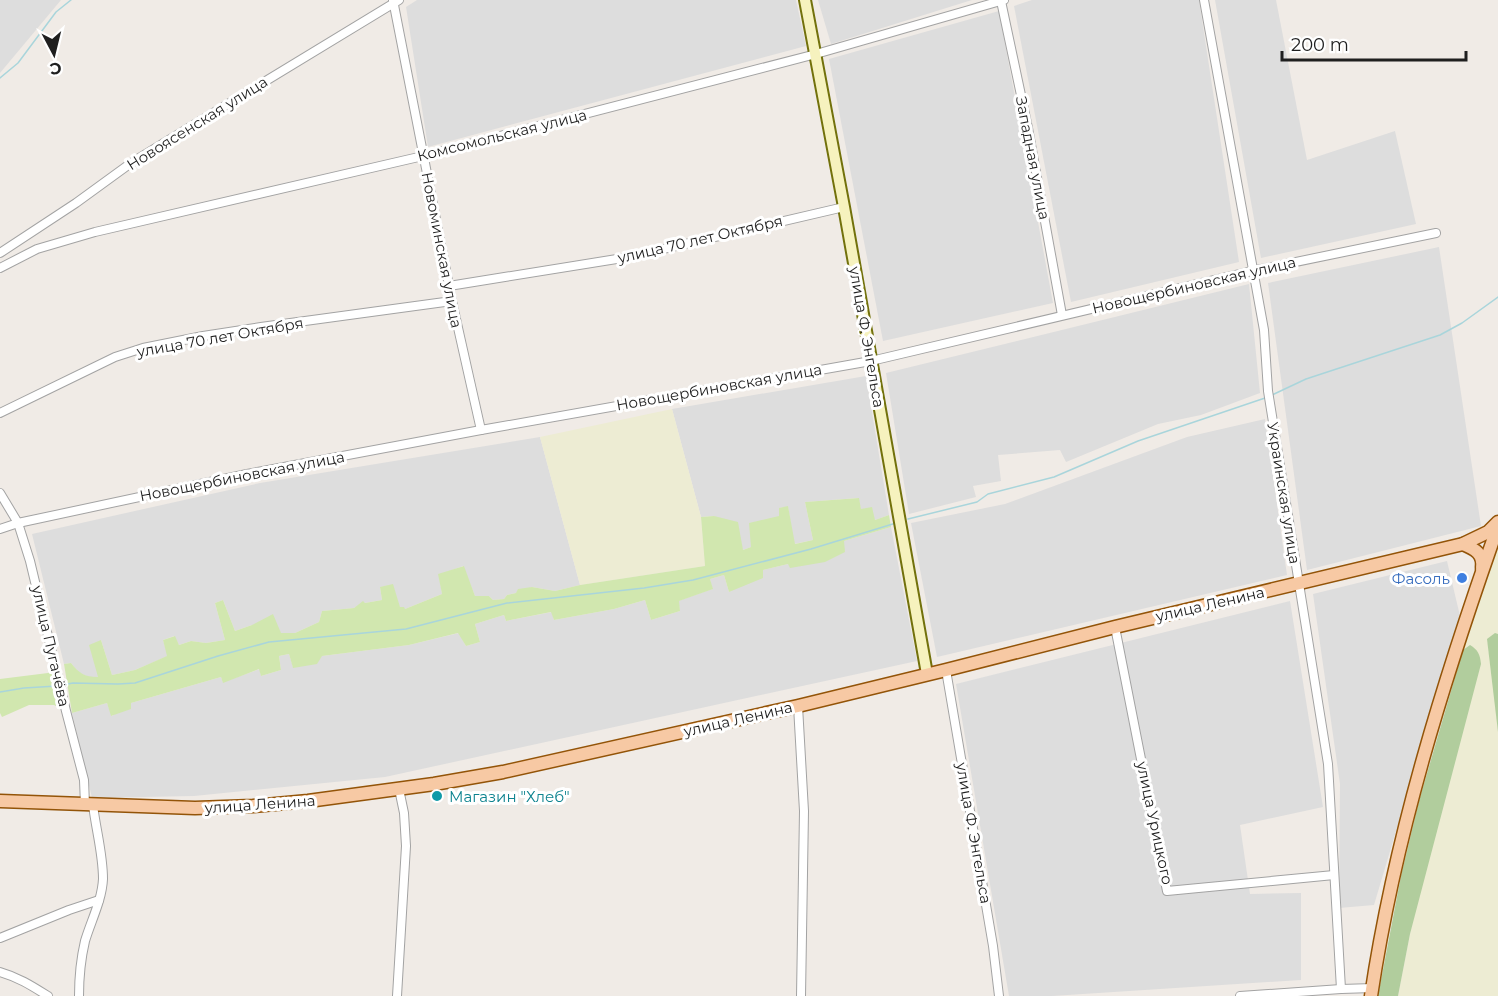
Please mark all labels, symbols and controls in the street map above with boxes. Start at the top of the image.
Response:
north arrow [24,24,84,84]
scale bar [1282,24,1466,62]
text: 200 m [1291,34,1349,56]
text: С [48,58,63,79]
street label: Новоясенская улица [123,72,271,174]
street label: Западная улица [1012,95,1054,221]
street label: Комсомольская улица [415,105,589,165]
street label: Новоминская улица [418,170,466,330]
street label: улица 70 лет Октября [615,211,784,267]
street label: Новощербиновская улица [1090,252,1298,318]
street label: улица Ф. Энгельса [845,264,889,409]
street label: улица 70 лет Октября [134,313,305,361]
street label: Новощербиновская улица [615,360,823,414]
street label: Украинская улица [1263,421,1305,565]
street label: Новощербиновская улица [138,447,346,505]
place label: Фасоль [1392,569,1450,588]
marker: Фасоль [1455,571,1469,585]
street label: улица Ленина [1153,582,1266,626]
street label: улица Пугачёва [28,583,74,708]
street label: улица Ленина [681,697,794,741]
street label: улица Урицкого [1132,759,1177,886]
street label: улица Ф. Энгельса [952,760,996,905]
place label: Магазин "Хлеб" [449,787,570,806]
marker: Магазин "Хлеб" [430,789,444,803]
street label: улица Ленина [203,791,316,817]

